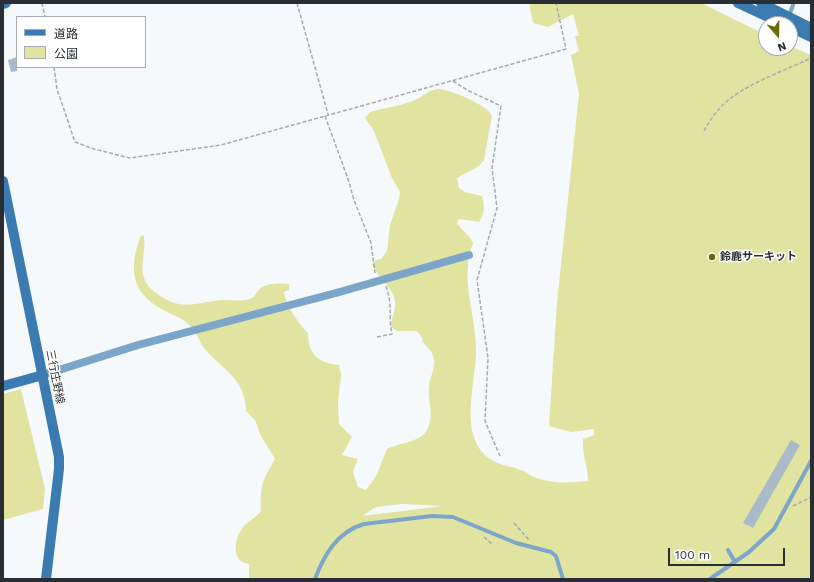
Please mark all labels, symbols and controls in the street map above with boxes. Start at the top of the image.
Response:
legend [16,16,146,68]
north arrow [758,16,798,56]
text: 道路 [54,27,78,41]
text: N [776,39,788,54]
text: 公園 [54,47,78,61]
place label: 鈴鹿サーキット [720,250,797,264]
marker: 鈴鹿サーキット [707,252,717,262]
street label: 三行庄野線 [43,349,67,405]
scale bar [670,540,787,566]
text: 100 m [675,548,710,562]

